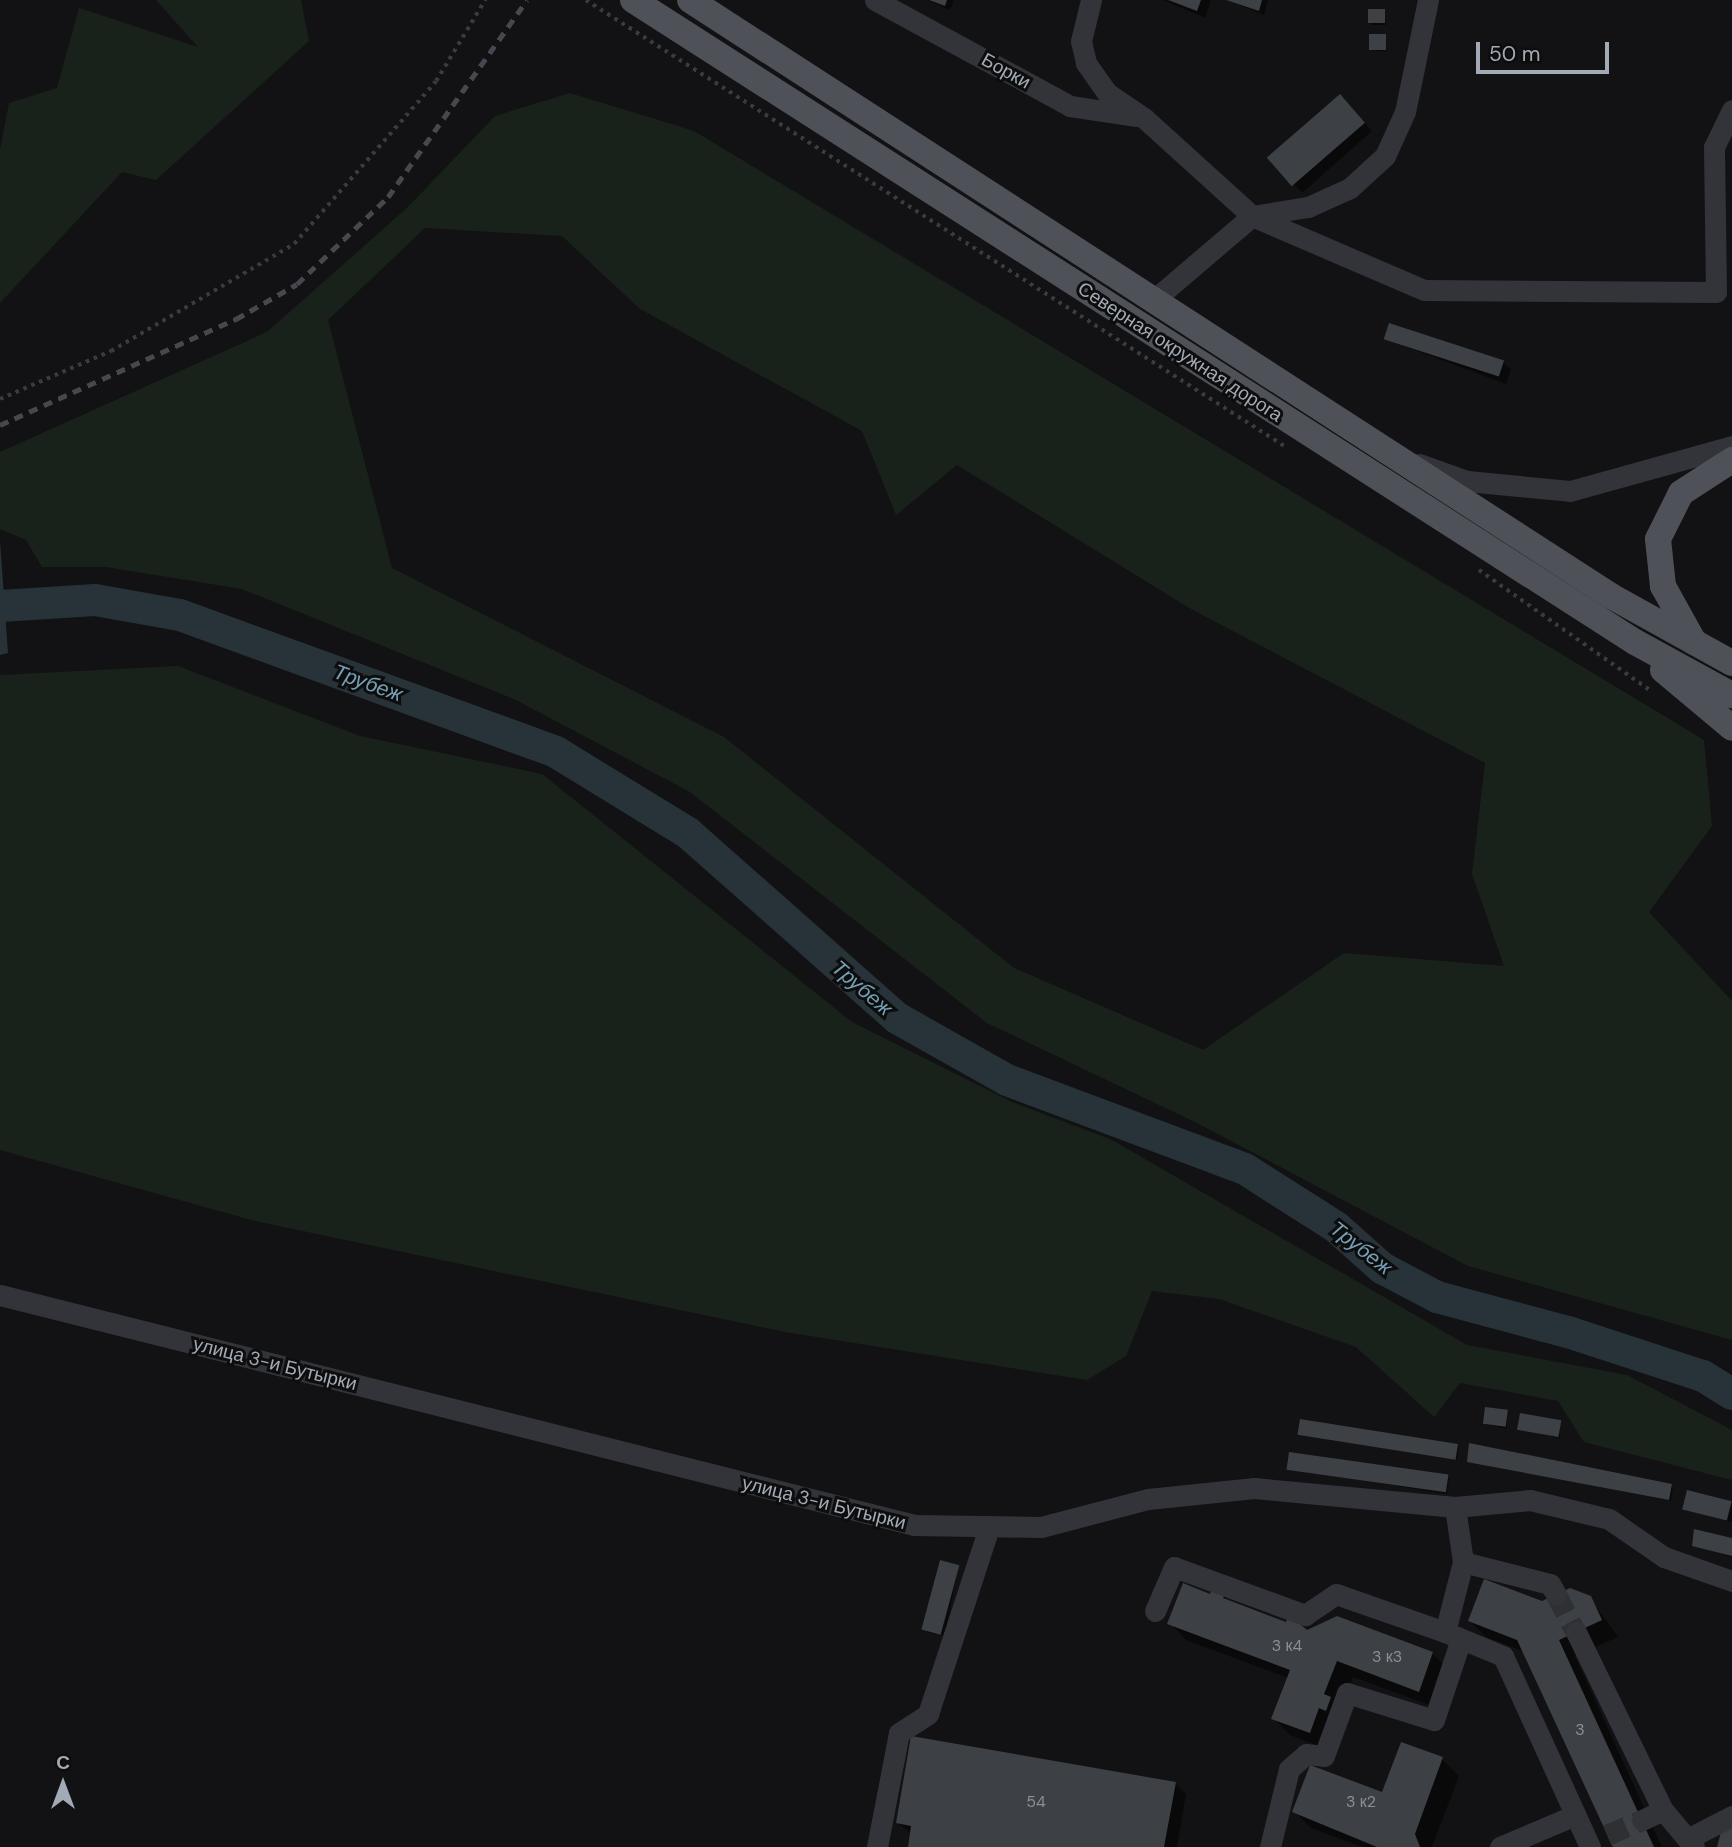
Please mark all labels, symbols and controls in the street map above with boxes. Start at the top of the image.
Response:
scale bar [1480,28,1613,72]
text: 50 m [1489,40,1540,68]
street label: Борки [978,48,1034,94]
street label: Северная окружная дорога [1073,277,1287,427]
water label: Трубеж [330,659,406,707]
water label: Трубеж [827,955,897,1021]
water label: Трубеж [1325,1216,1397,1280]
street label: улица 3-и Бутырки [191,1333,359,1395]
street label: улица 3-и Бутырки [740,1472,908,1534]
house number: 3 к4 [1272,1636,1302,1656]
house number: 3 к3 [1372,1647,1402,1667]
house number: 3 [1575,1720,1585,1740]
north arrow [28,1749,98,1819]
text: С [56,1750,70,1775]
house number: 54 [1026,1792,1046,1812]
house number: 3 к2 [1346,1792,1376,1812]

